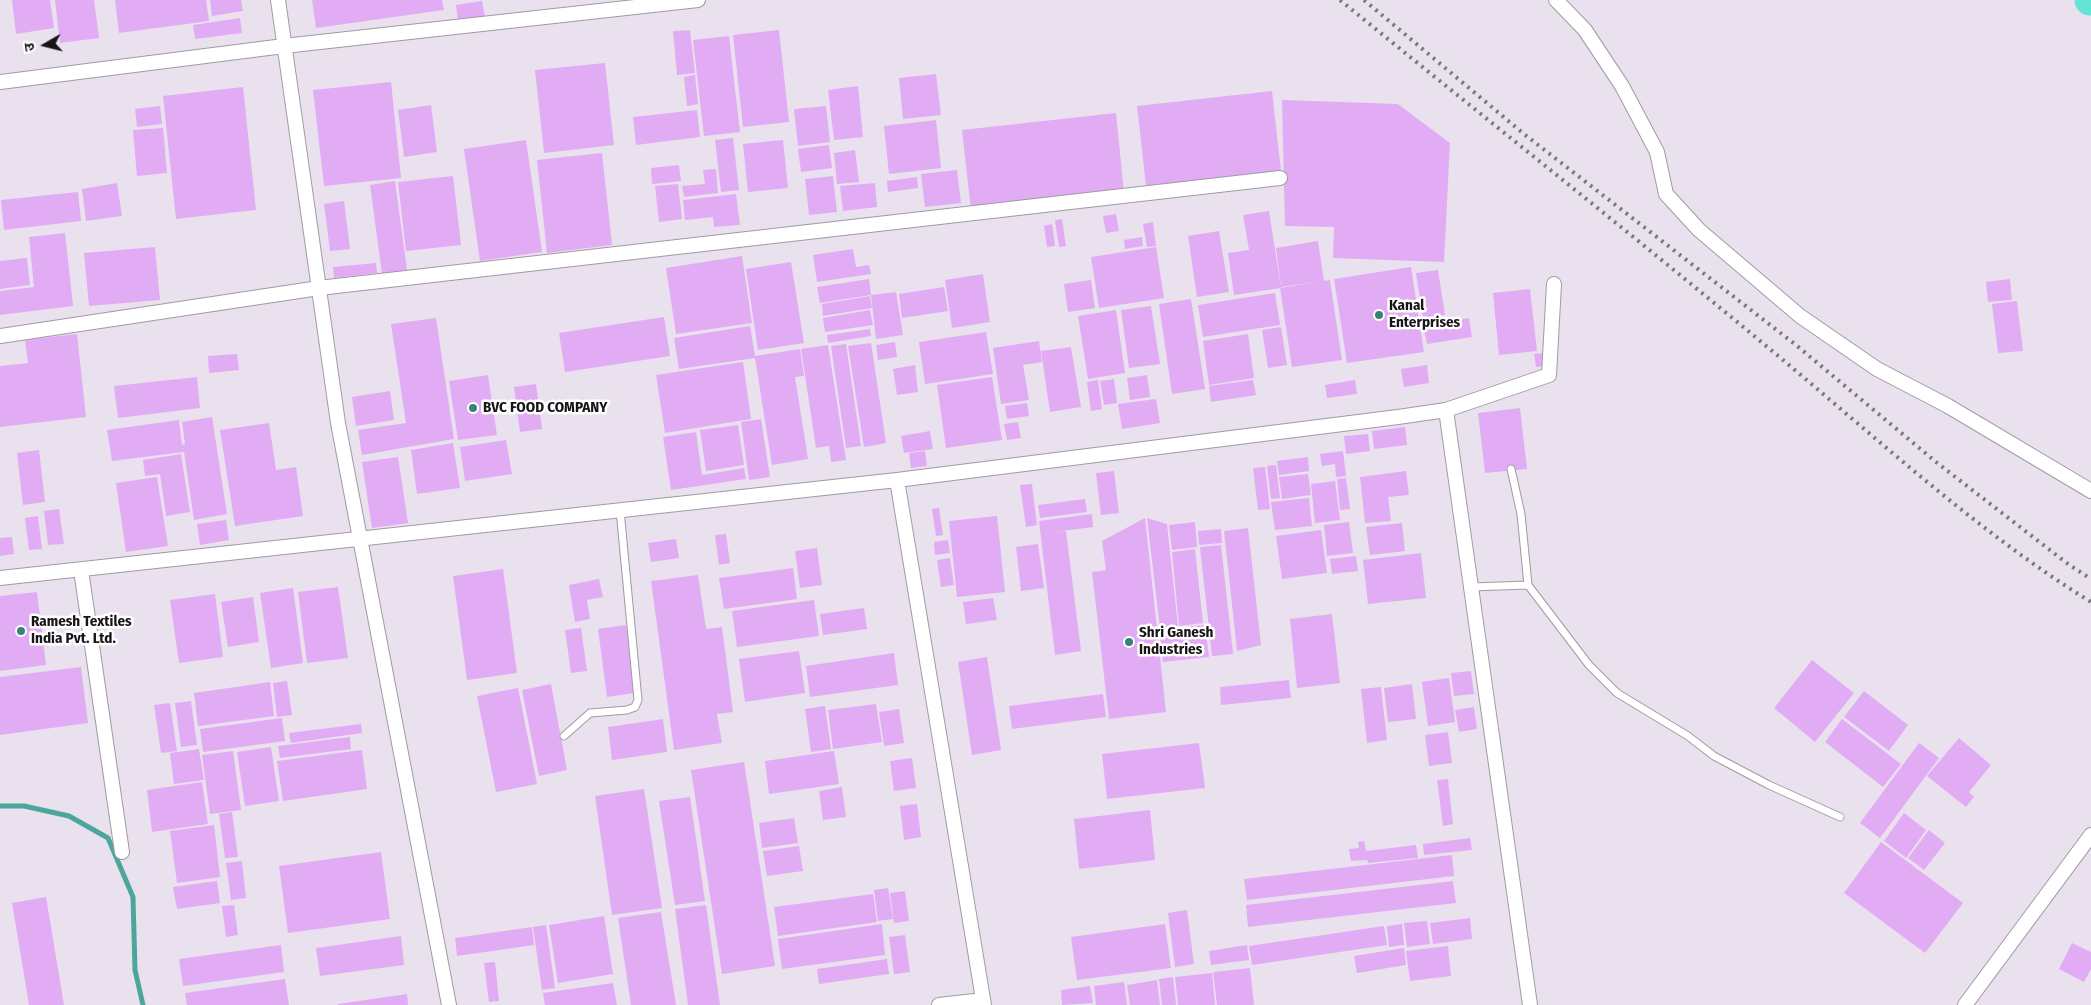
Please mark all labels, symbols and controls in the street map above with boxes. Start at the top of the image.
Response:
north arrow [20,20,70,70]
text: उ [21,42,39,52]
place label: Kanal Enterprises [1389,297,1460,332]
marker: Kanal Enterprises [1373,309,1385,321]
place label: BVC FOOD COMPANY [483,399,607,417]
marker: BVC FOOD COMPANY [467,402,479,414]
place label: Ramesh Textiles India Pvt. Ltd. [31,613,132,648]
place label: Shri Ganesh Industries [1139,624,1213,659]
marker: Ramesh Textiles India Pvt. Ltd. [15,625,27,637]
marker: Shri Ganesh Industries [1123,636,1135,648]

